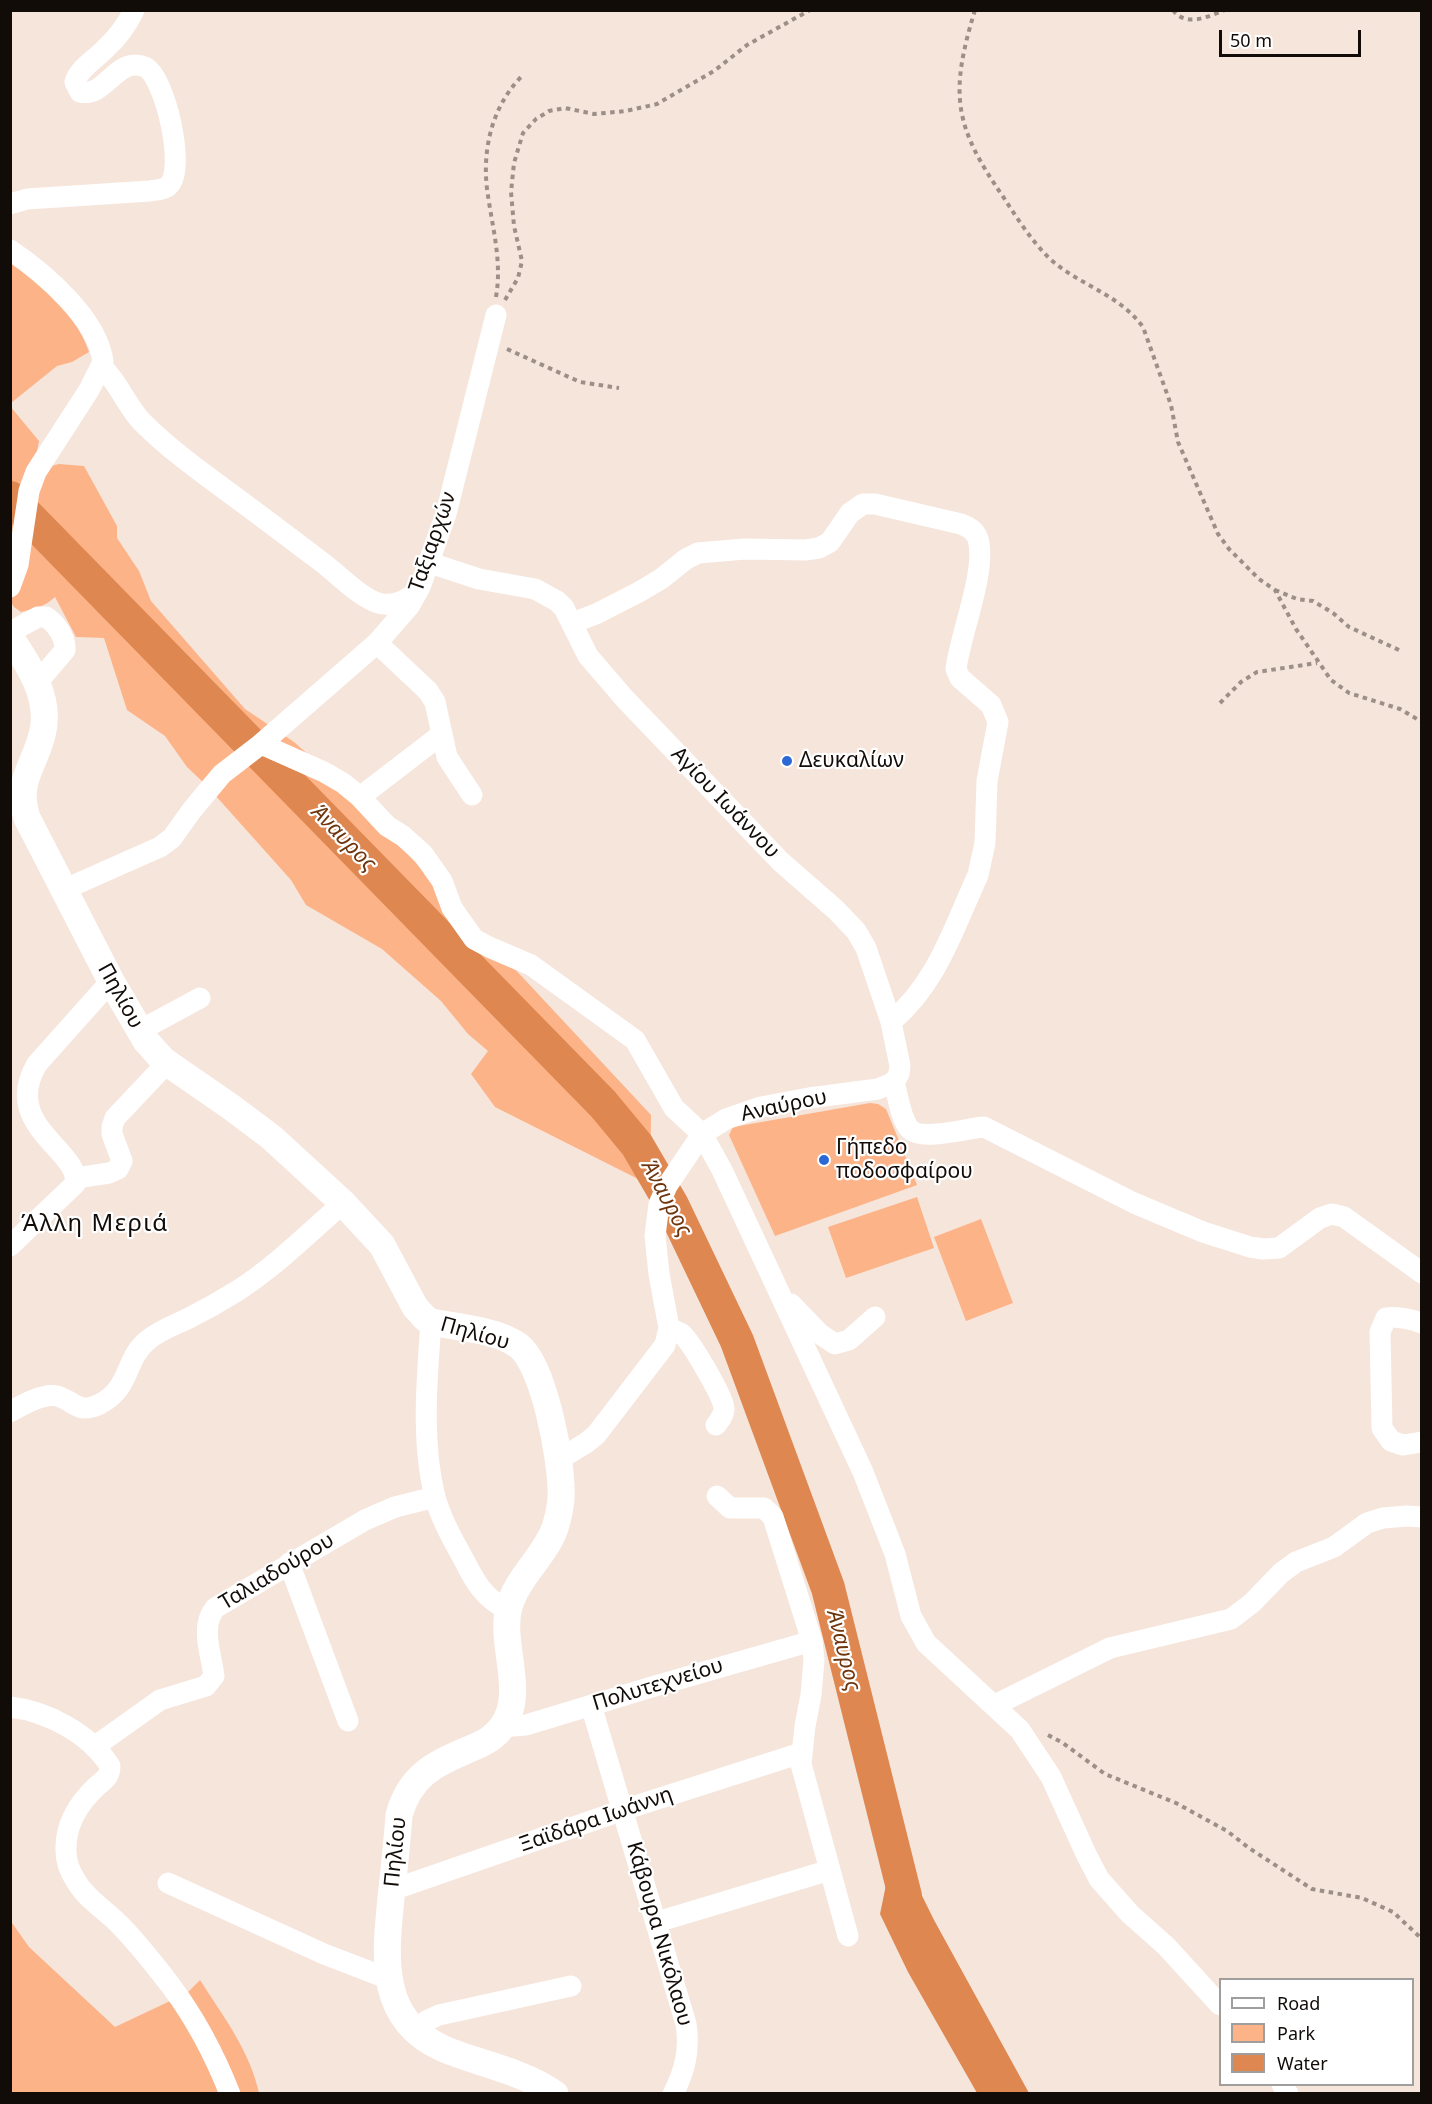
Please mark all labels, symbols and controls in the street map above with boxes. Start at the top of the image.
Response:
scale bar [1222,18,1364,56]
text: 50 m [1230,28,1272,52]
street label: Ταξιαρχών [404,489,462,595]
street label: Αγίου Ιωάννου [666,742,784,864]
place label: Δευκαλίων [799,748,904,774]
marker: Δευκαλίων [780,754,794,768]
water label: Άναυρος [304,799,382,877]
street label: Πηλίου [92,959,148,1033]
street label: Αναύρου [739,1085,829,1127]
place label: Γήπεδο ποδοσφαίρου [836,1135,973,1185]
marker: Γήπεδο ποδοσφαίρου [817,1153,831,1167]
water label: Άναυρος [635,1155,697,1241]
district label: Άλλη Μεριά [21,1210,169,1238]
street label: Πηλίου [437,1312,513,1356]
street label: Ταλιαδούρου [215,1528,339,1616]
water label: Άναυρος [820,1606,866,1694]
street label: Πολυτεχνείου [589,1653,727,1717]
street label: Ξαϊδάρα Ιωάννη [516,1782,676,1858]
street label: Πηλίου [380,1815,412,1889]
street label: Κάβουρα Νικόλαου [621,1839,697,2029]
legend [1219,1978,1414,2086]
text: Road [1277,1991,1320,2015]
text: Park [1277,2021,1315,2045]
text: Water [1277,2051,1328,2075]

